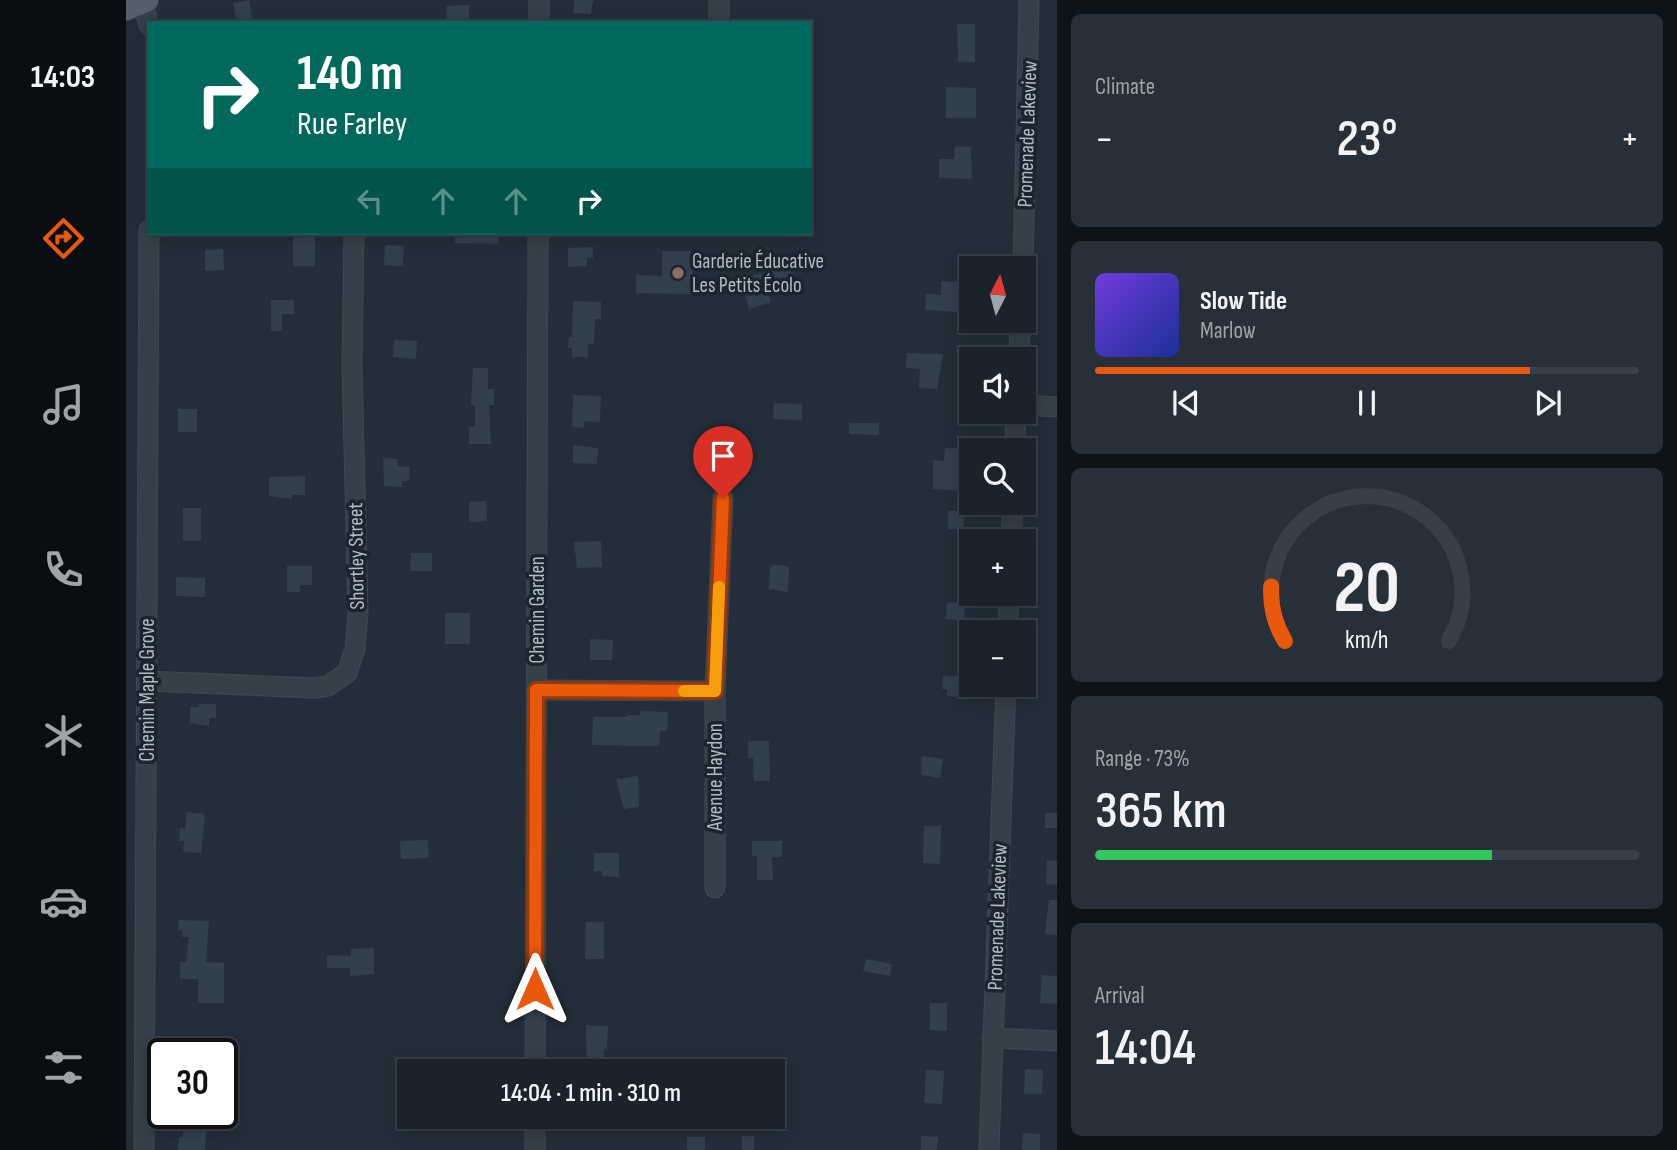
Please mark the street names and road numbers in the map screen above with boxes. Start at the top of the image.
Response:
street label: Promenade Lakeview [1012,60,1043,208]
street label: Shortley Street [343,502,370,610]
street label: Chemin Garden [525,556,550,664]
street label: Chemin Maple Grove [135,618,160,762]
street label: Avenue Haydon [703,723,728,832]
street label: Promenade Lakeview [982,843,1013,991]

